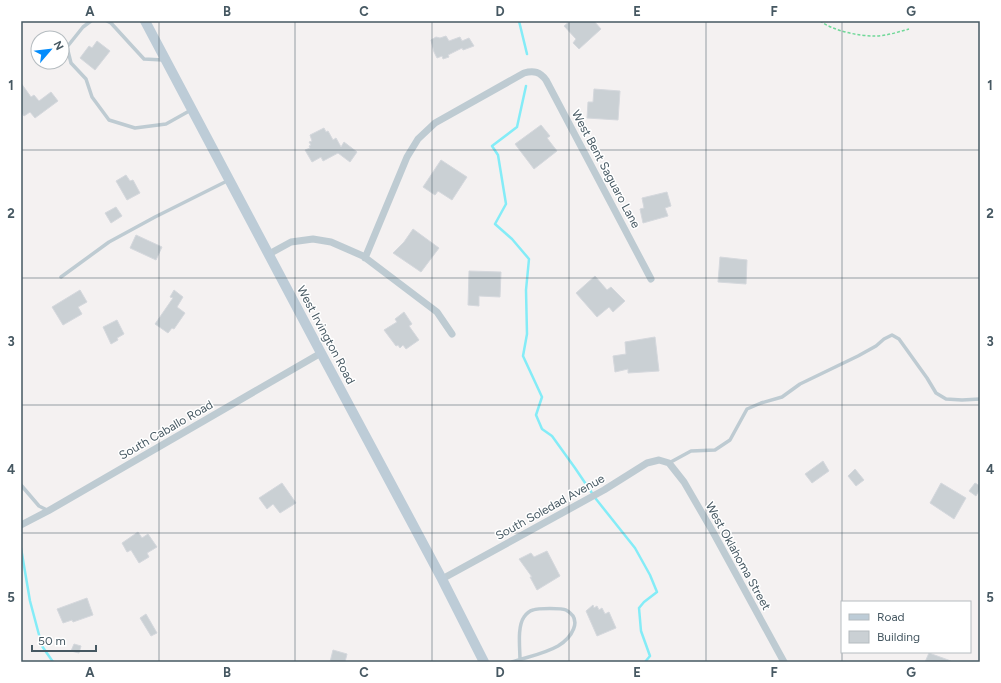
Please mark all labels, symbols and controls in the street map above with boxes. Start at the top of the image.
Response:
text: A [85,4,95,19]
text: B [223,4,231,19]
text: C [359,4,369,19]
text: D [495,4,505,19]
text: E [633,4,641,19]
text: F [770,4,778,19]
text: G [906,4,916,19]
north arrow [30,30,70,70]
text: N [51,39,66,52]
text: 1 [8,78,14,93]
text: 1 [987,78,993,93]
street label: West Bent Saguaro Lane [569,108,643,231]
text: 2 [7,206,15,221]
text: 2 [986,206,994,221]
street label: West Irvington Road [294,283,358,387]
text: 3 [7,334,15,349]
text: 3 [986,334,994,349]
street label: South Caballo Road [117,397,215,463]
text: 4 [7,462,15,477]
text: 4 [986,462,994,477]
street label: South Soledad Avenue [493,471,607,543]
street label: West Oklahoma Street [703,500,774,613]
text: 5 [7,590,15,605]
text: 5 [986,590,994,605]
legend [841,601,971,653]
text: Road [877,610,905,624]
scale bar [32,627,96,653]
text: Building [877,630,920,644]
text: 50 m [38,634,66,648]
text: A [85,665,95,680]
text: B [223,665,231,680]
text: C [359,665,369,680]
text: D [495,665,505,680]
text: E [633,665,641,680]
text: F [770,665,778,680]
text: G [906,665,916,680]

